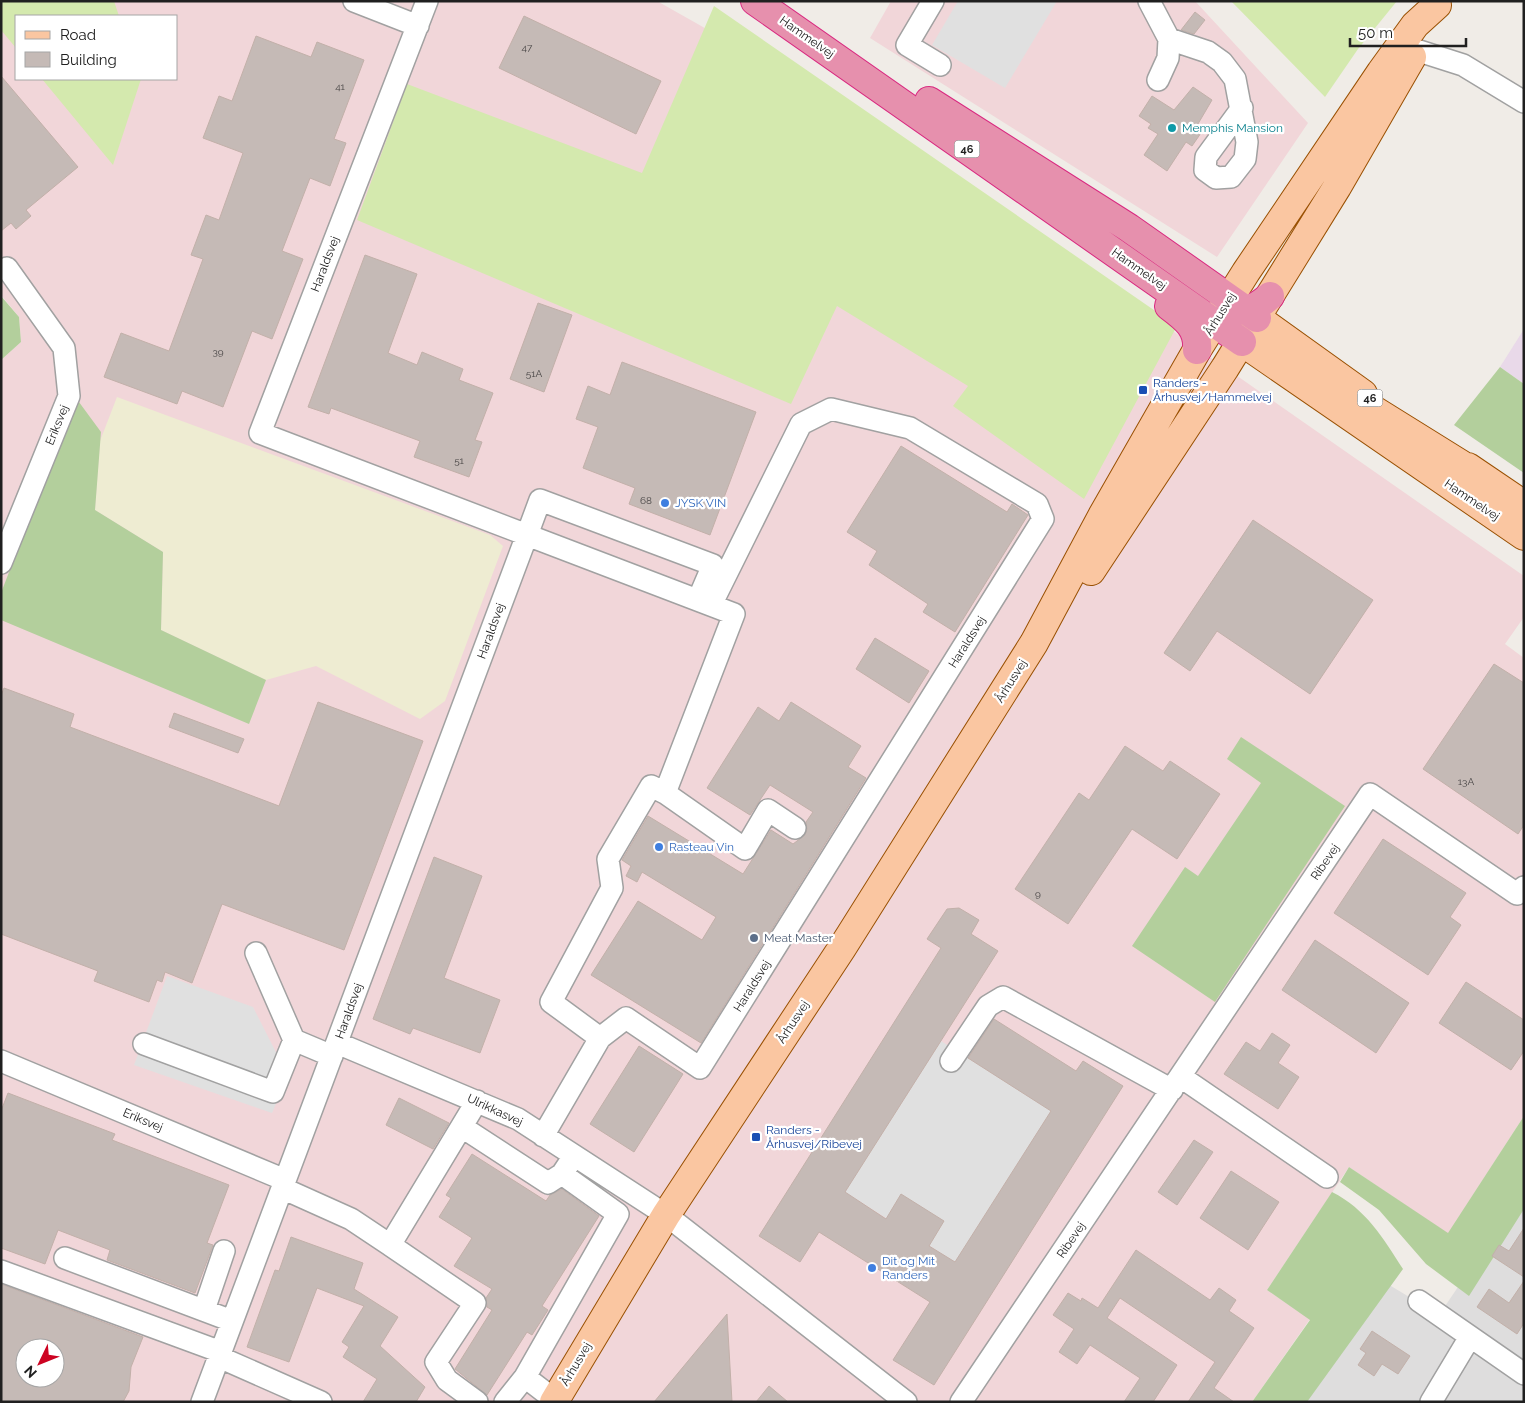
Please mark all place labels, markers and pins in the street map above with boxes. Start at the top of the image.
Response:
place label: Memphis Mansion [1182,121,1283,135]
marker: Memphis Mansion [1166,122,1178,134]
place label: Randers - Århusvej/Hammelvej [1153,376,1272,404]
marker: Randers - Århusvej/Hammelvej [1137,384,1149,396]
place label: JYSK VIN [675,496,726,510]
marker: JYSK VIN [659,497,671,509]
place label: Rasteau Vin [669,840,734,854]
marker: Rasteau Vin [653,841,665,853]
place label: Meat Master [764,931,834,945]
marker: Meat Master [748,932,760,944]
place label: Randers - Århusvej/Ribevej [766,1123,862,1151]
marker: Randers - Århusvej/Ribevej [750,1131,762,1143]
place label: Dit og Mit Randers [882,1254,935,1282]
marker: Dit og Mit Randers [866,1262,878,1274]

